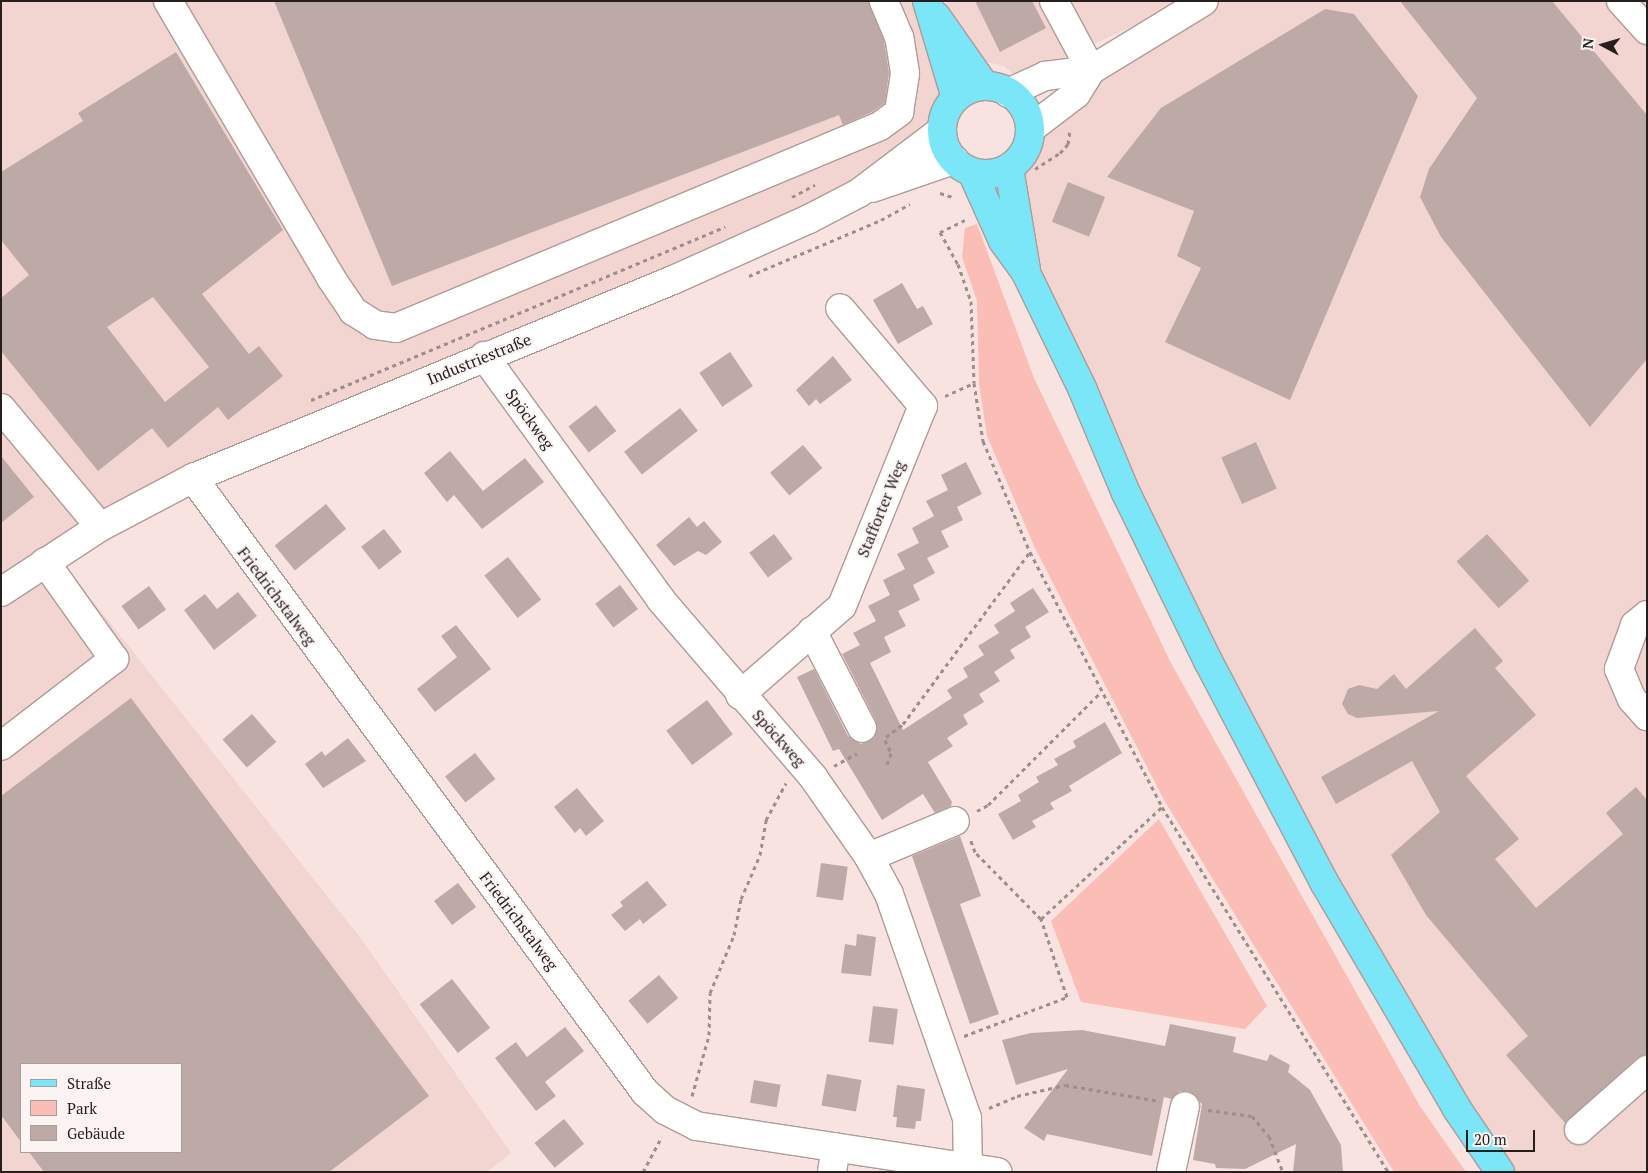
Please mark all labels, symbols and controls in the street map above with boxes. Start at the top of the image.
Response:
north arrow [1578,20,1628,70]
text: N [1578,37,1598,50]
street label: Industriestraße [424,329,534,389]
street label: Spöckweg [502,385,558,453]
street label: Stafforter Weg [853,458,909,560]
street label: Friedrichstalweg [234,543,320,649]
street label: Spöckweg [748,706,810,770]
street label: Friedrichstalweg [476,868,562,974]
legend [20,1063,182,1153]
text: Straße [67,1073,111,1093]
text: Park [67,1098,97,1118]
scale bar [1468,1120,1537,1152]
text: Gebäude [67,1123,125,1143]
text: 20 m [1474,1129,1507,1149]

